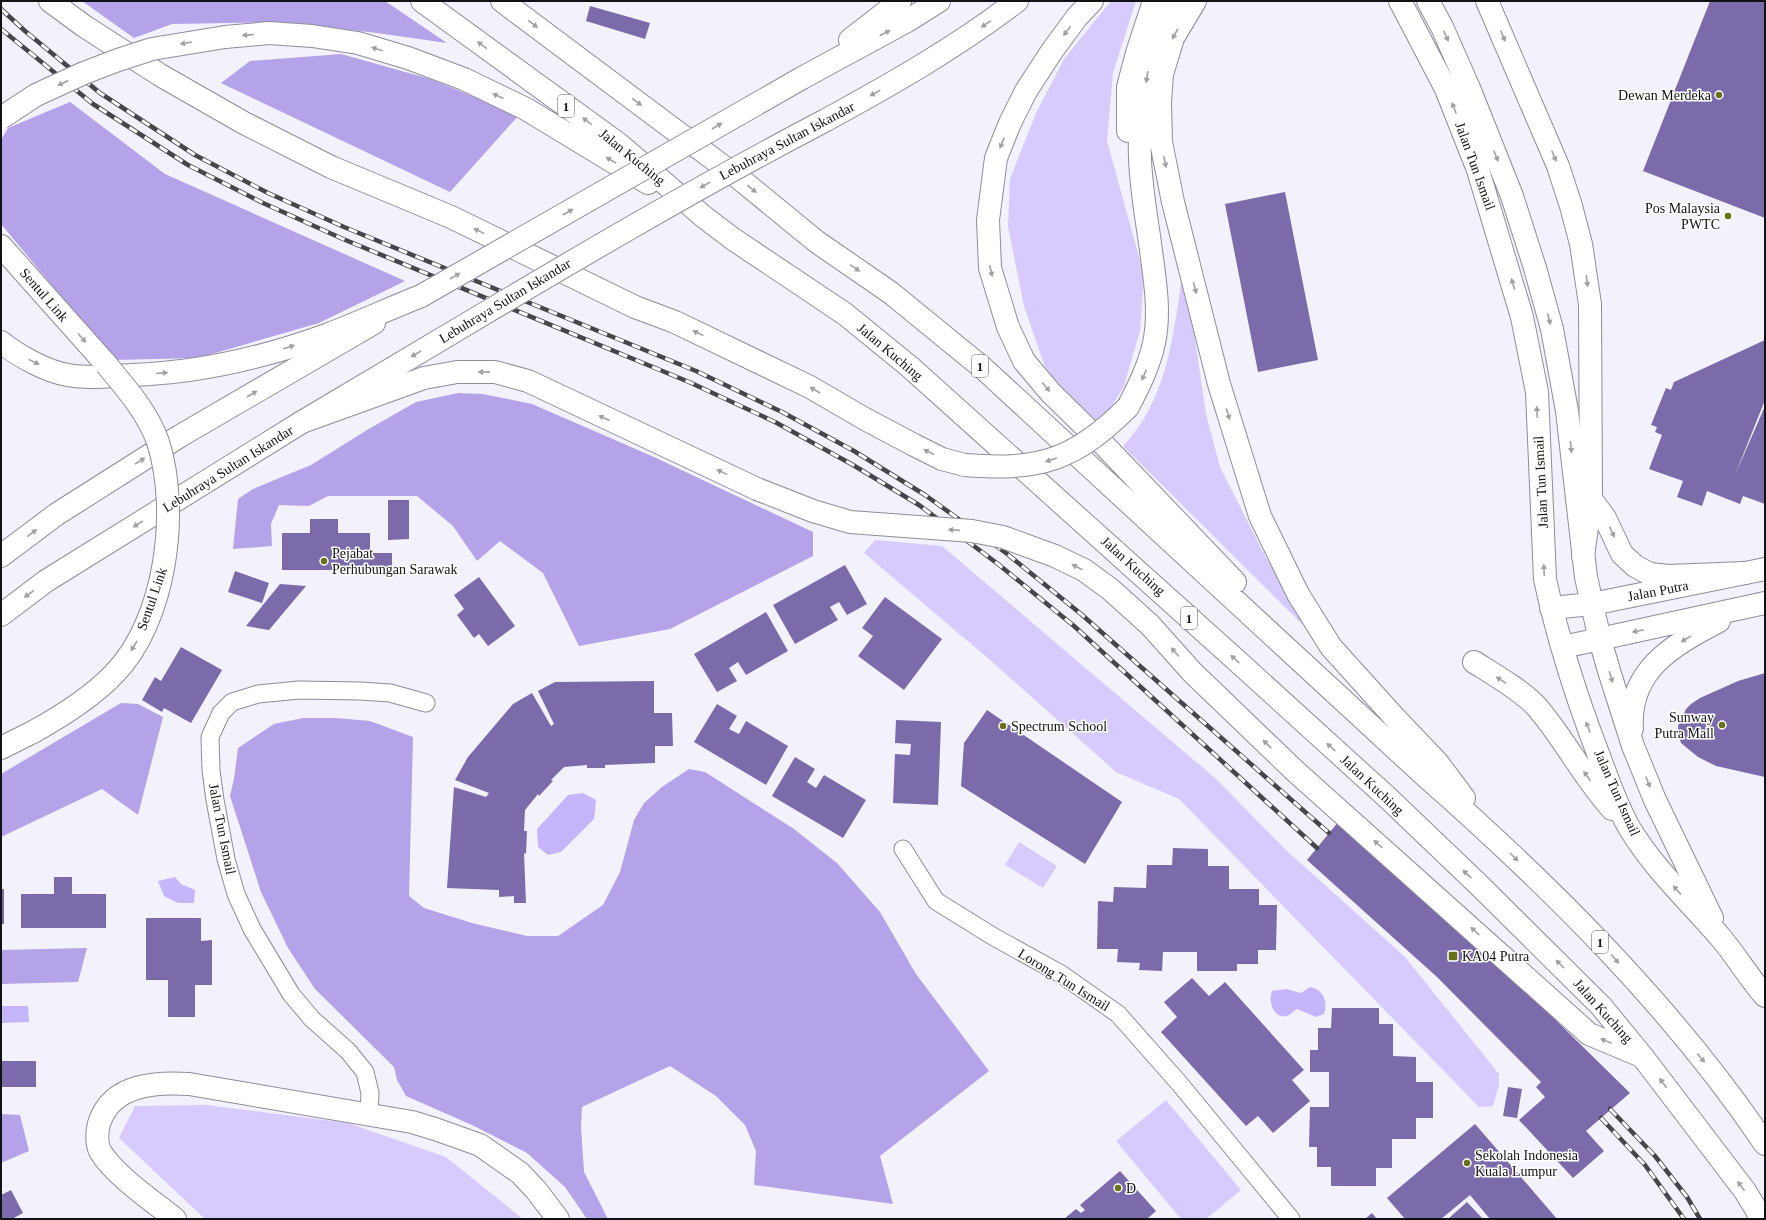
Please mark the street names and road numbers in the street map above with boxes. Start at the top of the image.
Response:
road number: 1 [558,95,574,117]
street label: Lebuhraya Sultan Iskandar [717,99,857,183]
street label: Jalan Tun Ismail [1452,120,1498,212]
street label: Jalan Kuching [596,126,668,188]
street label: Lebuhraya Sultan Iskandar [436,256,574,346]
street label: Sentul Link [17,265,71,325]
street label: Jalan Kuching [854,320,926,384]
road number: 1 [972,355,988,377]
street label: Lebuhraya Sultan Iskandar [160,422,296,515]
street label: Jalan Tun Ismail [1531,435,1551,529]
street label: Jalan Kuching [1098,533,1168,599]
street label: Sentul Link [134,565,170,633]
street label: Jalan Putra [1626,578,1691,604]
road number: 1 [1181,607,1197,629]
street label: Jalan Tun Ismail [1591,748,1643,838]
street label: Jalan Kuching [1337,752,1407,818]
street label: Jalan Tun Ismail [206,782,238,876]
road number: 1 [1592,931,1608,953]
street label: Lorong Tun Ismail [1015,946,1113,1014]
street label: Jalan Kuching [1570,976,1636,1046]

